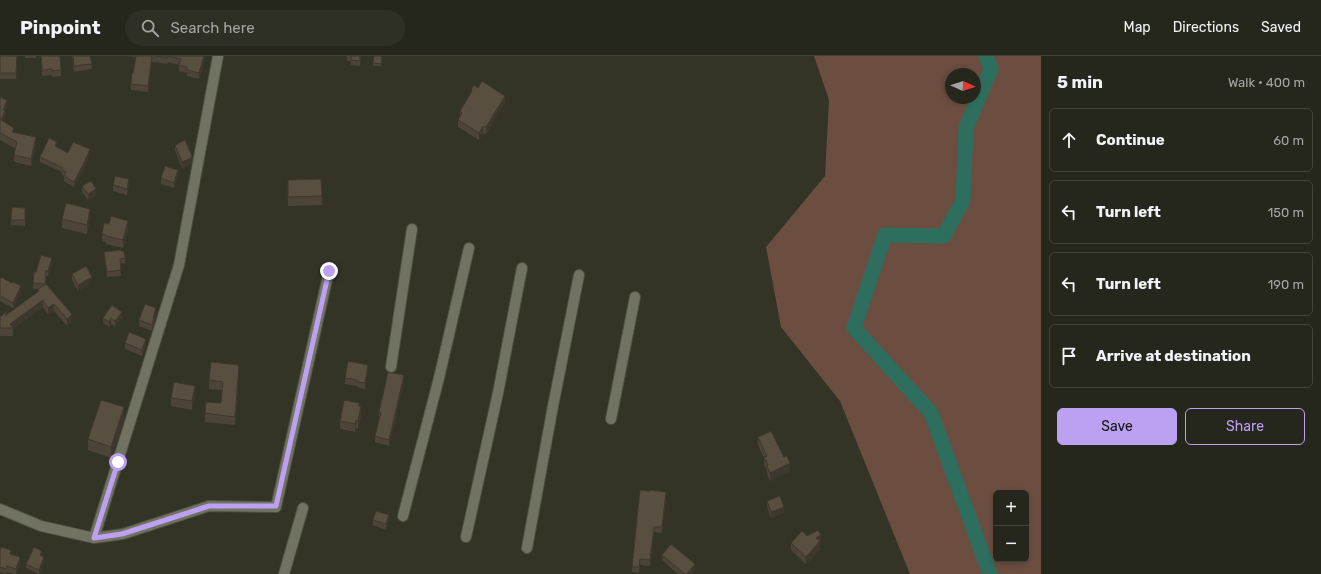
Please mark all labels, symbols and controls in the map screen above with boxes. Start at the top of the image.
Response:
search box [125,10,405,46]
text: Pinpoint [20,16,101,39]
icon: search [139,17,161,39]
text: Search here [171,19,255,37]
text: Map [1124,19,1151,36]
text: Directions [1173,19,1239,36]
text: Saved [1261,19,1301,36]
north arrow [945,68,981,104]
text: 5 min [1057,72,1103,92]
text: Walk · 400 m [1228,75,1305,90]
icon: ahead [1058,129,1080,151]
text: Continue [1096,131,1165,149]
text: 60 m [1273,133,1304,148]
icon: left [1058,201,1080,223]
text: Turn left [1096,203,1161,221]
text: 150 m [1268,205,1304,220]
route end [320,262,338,280]
icon: left [1058,273,1080,295]
text: Turn left [1096,275,1161,293]
text: 190 m [1268,277,1304,292]
icon: arrive [1058,345,1080,367]
text: Arrive at destination [1096,347,1251,365]
button: Save [1057,408,1177,445]
button: Share [1185,408,1305,445]
route start [109,453,127,471]
map controls [993,490,1029,562]
button: + [993,490,1029,526]
button: − [993,526,1029,562]

